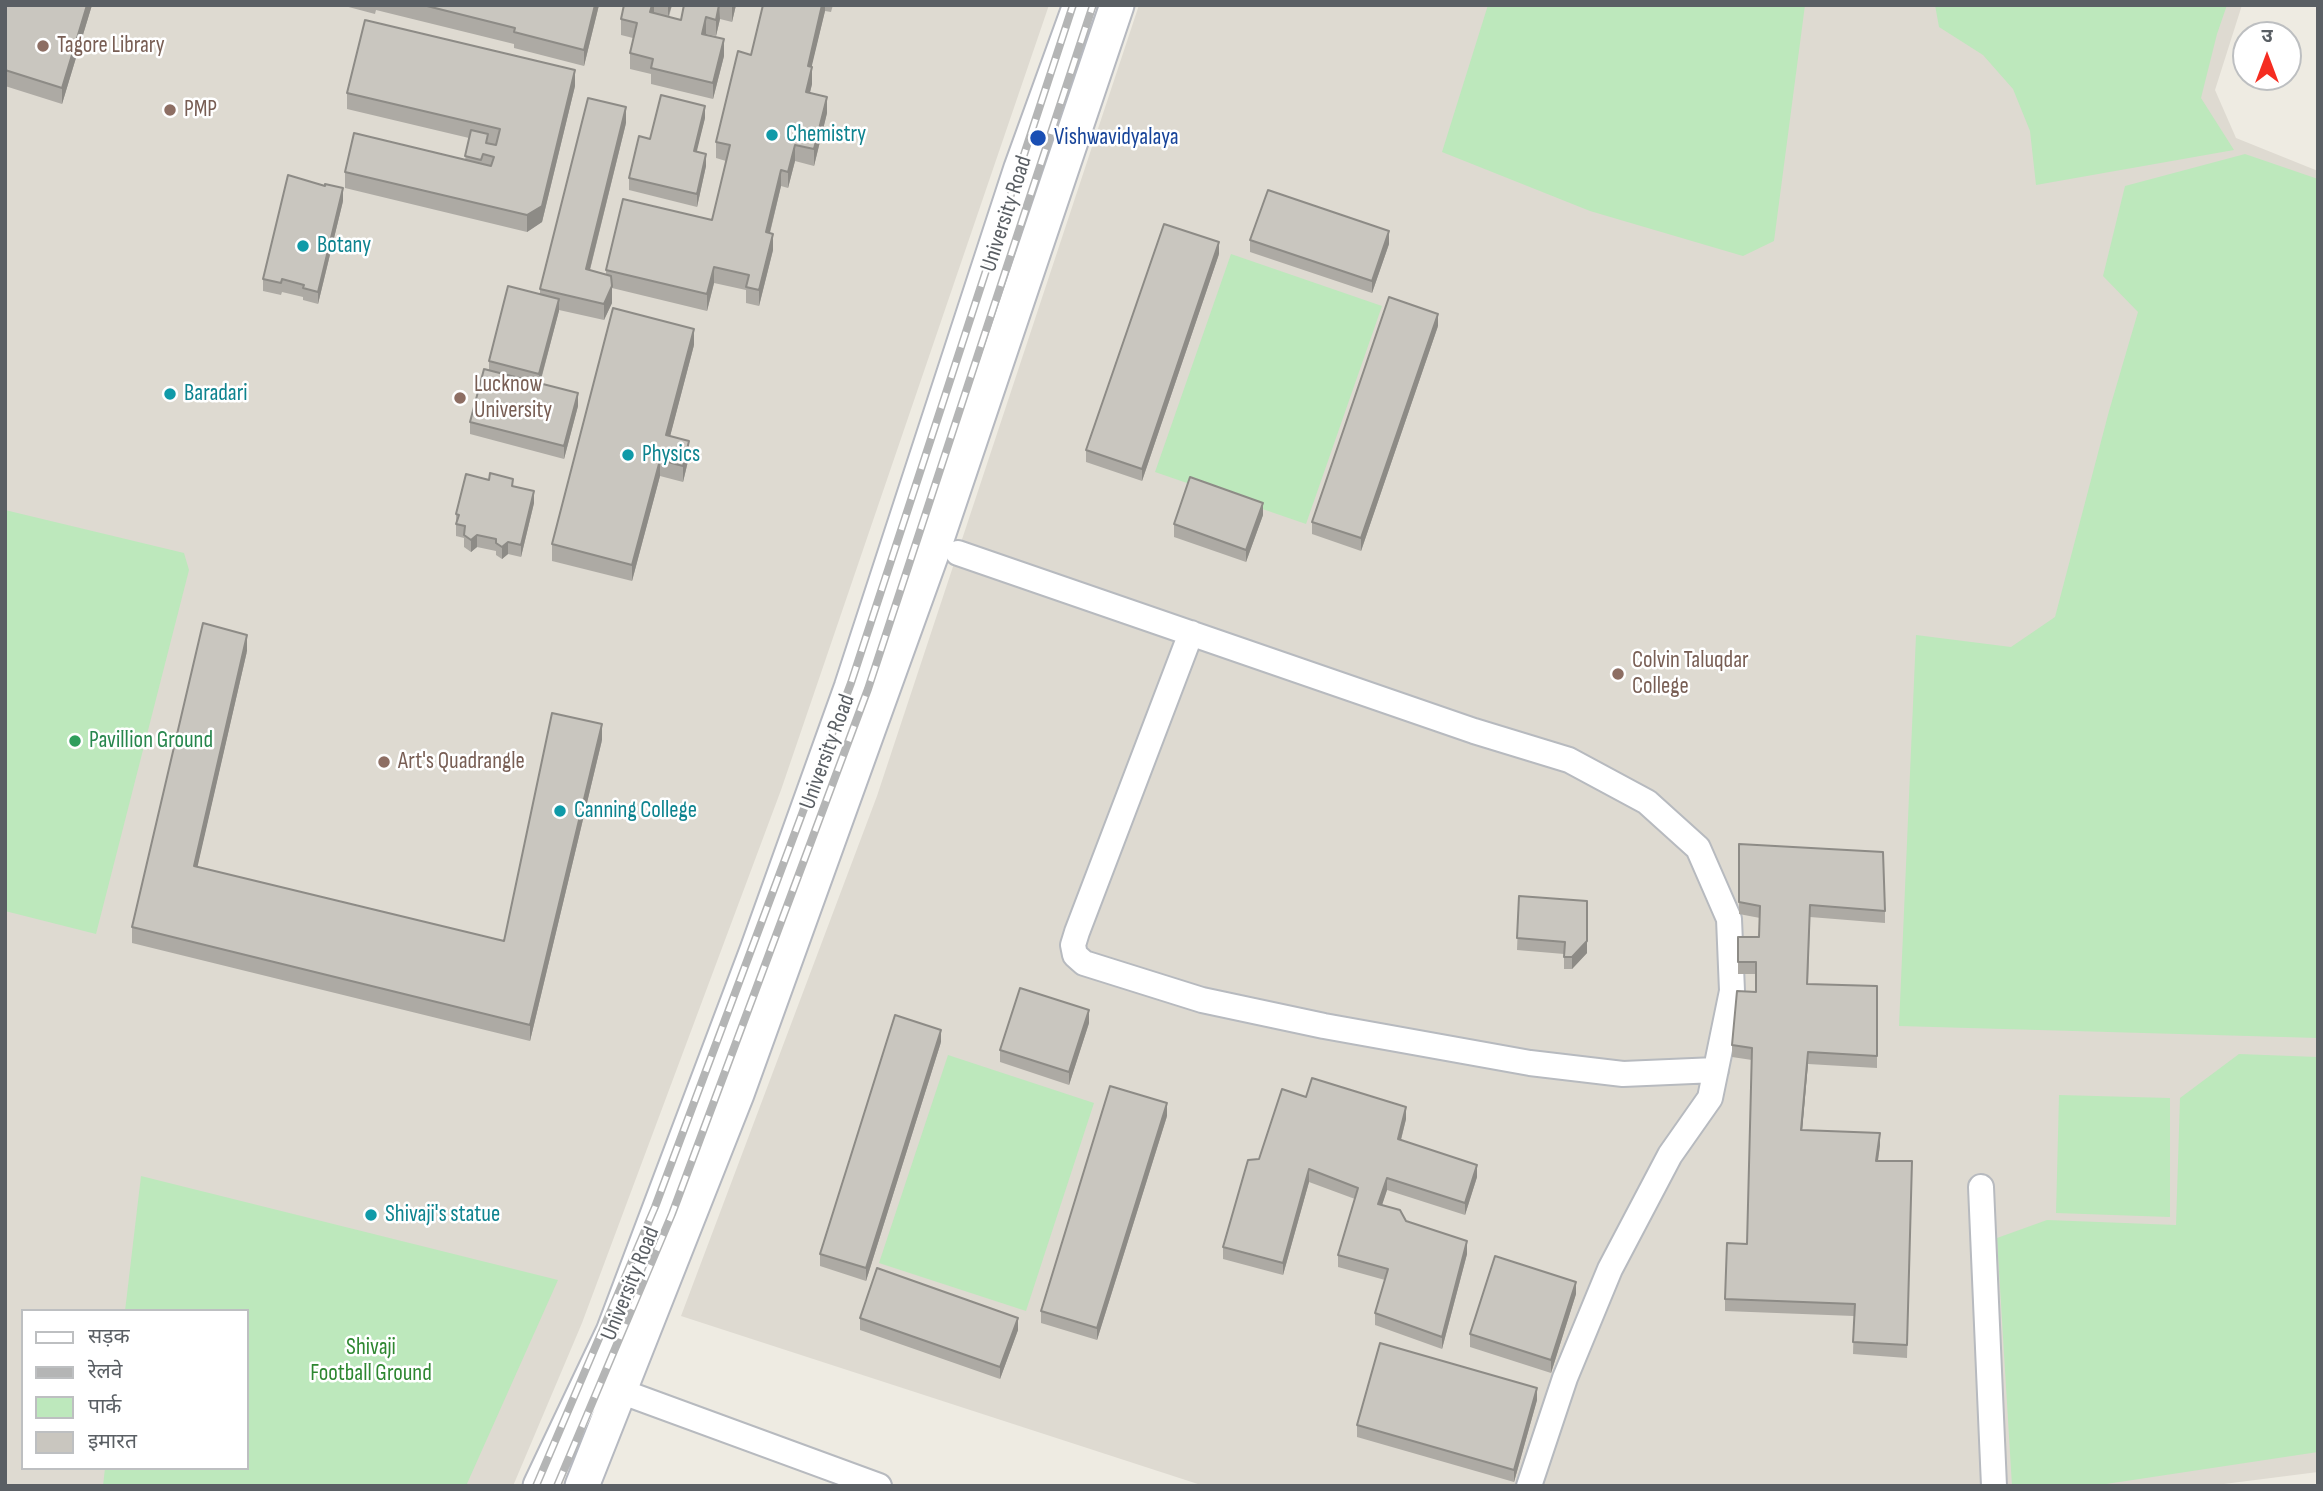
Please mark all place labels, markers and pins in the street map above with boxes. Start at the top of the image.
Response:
place label: Tagore Library [57,32,165,60]
marker: Tagore Library [35,38,51,54]
place label: PMP [184,96,217,124]
marker: PMP [162,102,178,118]
place label: Chemistry [786,121,866,149]
place label: Vishwavidyalaya [1054,124,1179,152]
marker: Chemistry [764,127,780,143]
marker: Vishwavidyalaya [1028,128,1048,148]
place label: Botany [317,232,371,260]
marker: Botany [295,238,311,254]
place label: Lucknow University [474,371,552,425]
place label: Baradari [184,380,248,408]
marker: Baradari [162,386,178,402]
marker: Lucknow University [452,390,468,406]
place label: Physics [642,441,700,469]
marker: Physics [620,447,636,463]
place label: Colvin Taluqdar College [1632,647,1749,701]
marker: Colvin Taluqdar College [1610,666,1626,682]
place label: Pavillion Ground [89,727,213,755]
marker: Pavillion Ground [67,733,83,749]
place label: Art's Quadrangle [398,748,525,776]
marker: Art's Quadrangle [376,754,392,770]
place label: Canning College [574,797,697,825]
marker: Canning College [552,803,568,819]
place label: Shivaji's statue [385,1201,500,1229]
marker: Shivaji's statue [363,1207,379,1223]

